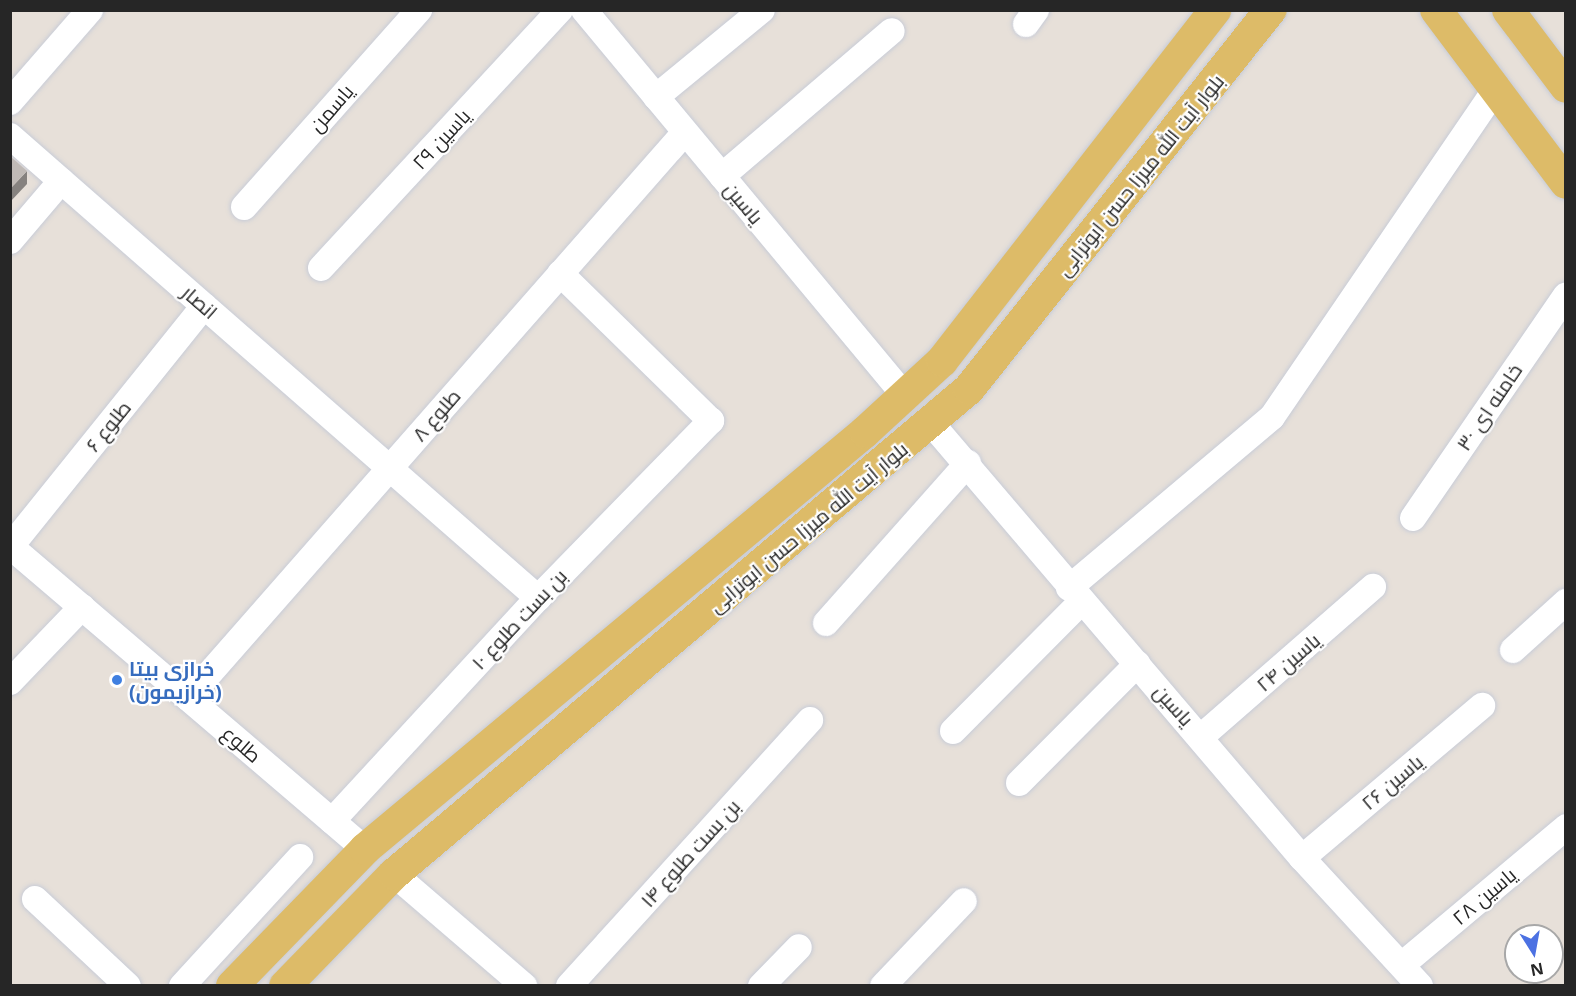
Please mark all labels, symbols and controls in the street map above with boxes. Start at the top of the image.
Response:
street label: بلوار آیت الله میرزا حسن ابوترابی [1051,69,1229,281]
street label: یاسمن [304,79,358,137]
street label: یاسین ۲۹ [407,104,475,174]
street label: یاسین [719,177,769,229]
street label: انصار [177,280,223,324]
street label: خامنه ای ۳۰ [1451,359,1527,455]
street label: طلوع ۸ [407,384,465,446]
street label: طلوع ۶ [80,396,136,456]
street label: بلوار آیت الله میرزا حسن ابوترابی [704,437,912,617]
street label: بن بست طلوع ۱۰ [466,564,572,674]
street label: یاسین ۲۴ [1251,628,1325,696]
place label: خرازی بیتا (خرازیمون) [129,656,222,703]
marker: خرازی بیتا (خرازیمون) [110,673,124,687]
street label: یاسین [1149,679,1199,731]
street label: طلوع [218,721,266,767]
street label: یاسین ۲۶ [1356,749,1428,815]
street label: بن بست طلوع ۱۴ [635,794,745,912]
street label: یاسین ۲۸ [1447,862,1521,930]
north arrow [1504,924,1564,984]
text: N [1529,958,1546,982]

